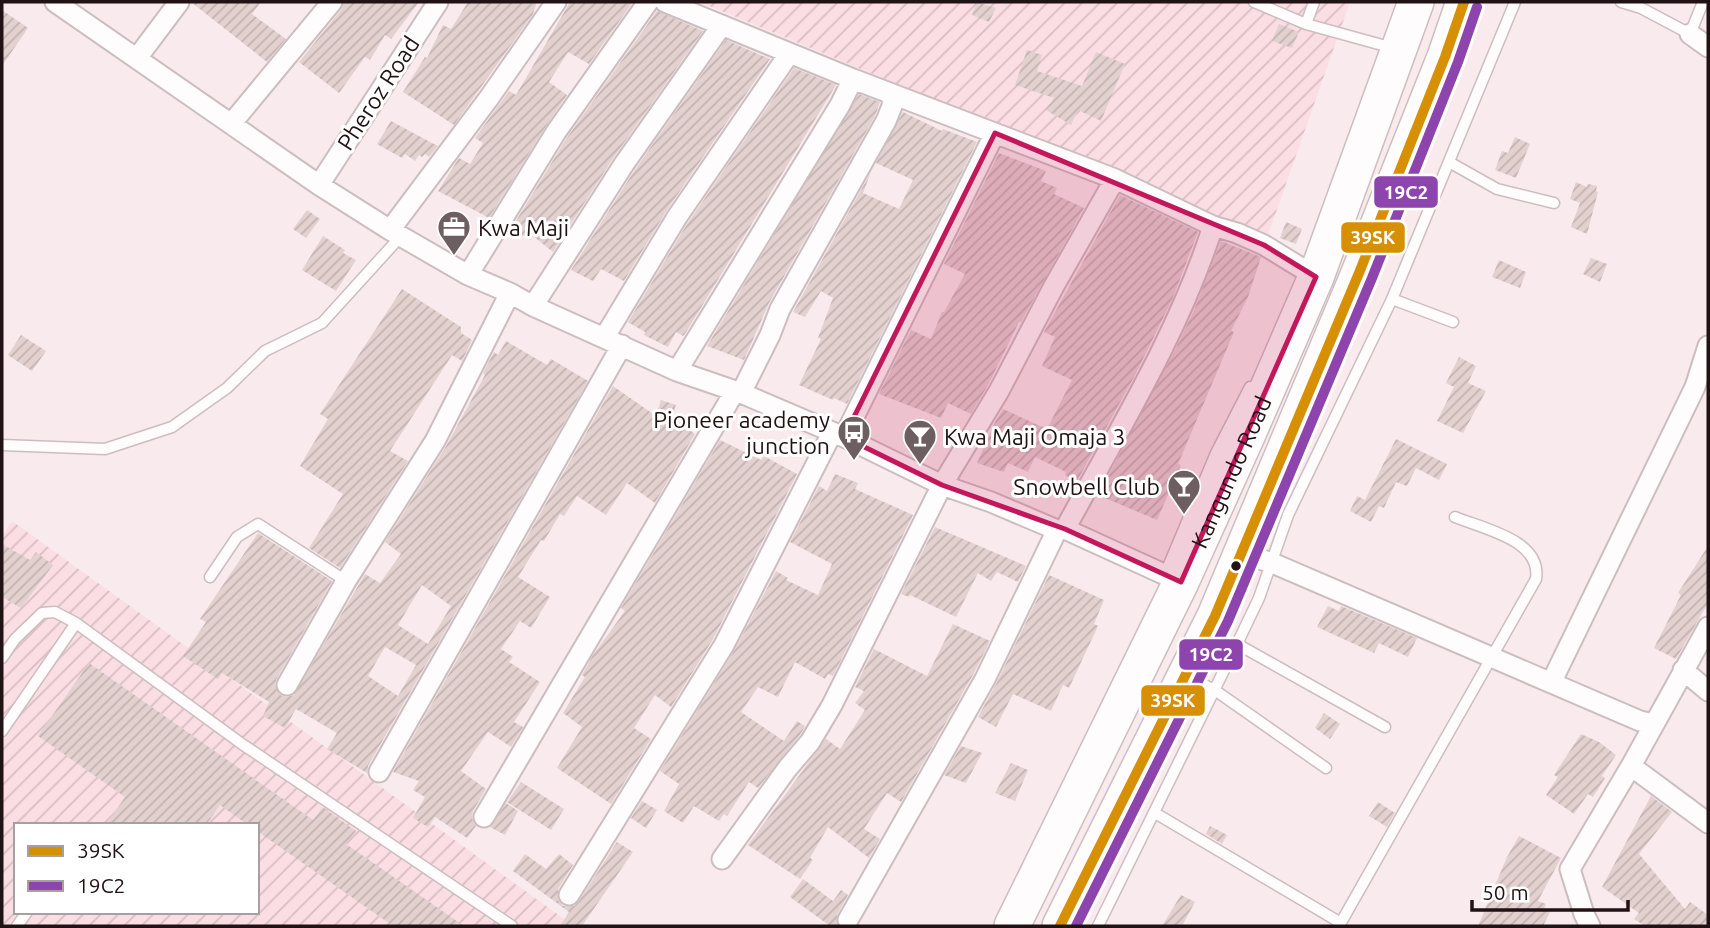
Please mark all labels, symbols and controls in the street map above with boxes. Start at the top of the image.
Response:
street label: Pheroz Road [332,32,424,154]
line badge: 19C2 [1373,175,1439,209]
text: 19C2 [1384,181,1428,203]
office icon: Kwa Maji [435,208,473,257]
place label: Kwa Maji [478,215,569,240]
line badge: 39SK [1340,221,1406,254]
text: 39SK [1351,226,1396,248]
street label: Kangundo Road [1186,392,1275,552]
place label: Pioneer academy junction [653,407,830,458]
bus stop icon: Pioneer academy junction [835,413,873,462]
bar icon: Kwa Maji Omaja 3 [901,417,939,466]
place label: Kwa Maji Omaja 3 [944,424,1125,449]
bar icon: Snowbell Club [1165,467,1203,516]
place label: Snowbell Club [1013,474,1160,499]
unlabelled marker [1229,559,1243,573]
line badge: 19C2 [1178,638,1244,671]
text: 19C2 [1189,643,1233,665]
line badge: 39SK [1140,684,1206,717]
text: 39SK [1151,689,1196,711]
legend [14,823,259,914]
text: 39SK [77,838,125,862]
scale bar [1472,869,1628,913]
text: 19C2 [77,873,125,897]
text: 50 m [1482,880,1529,904]

